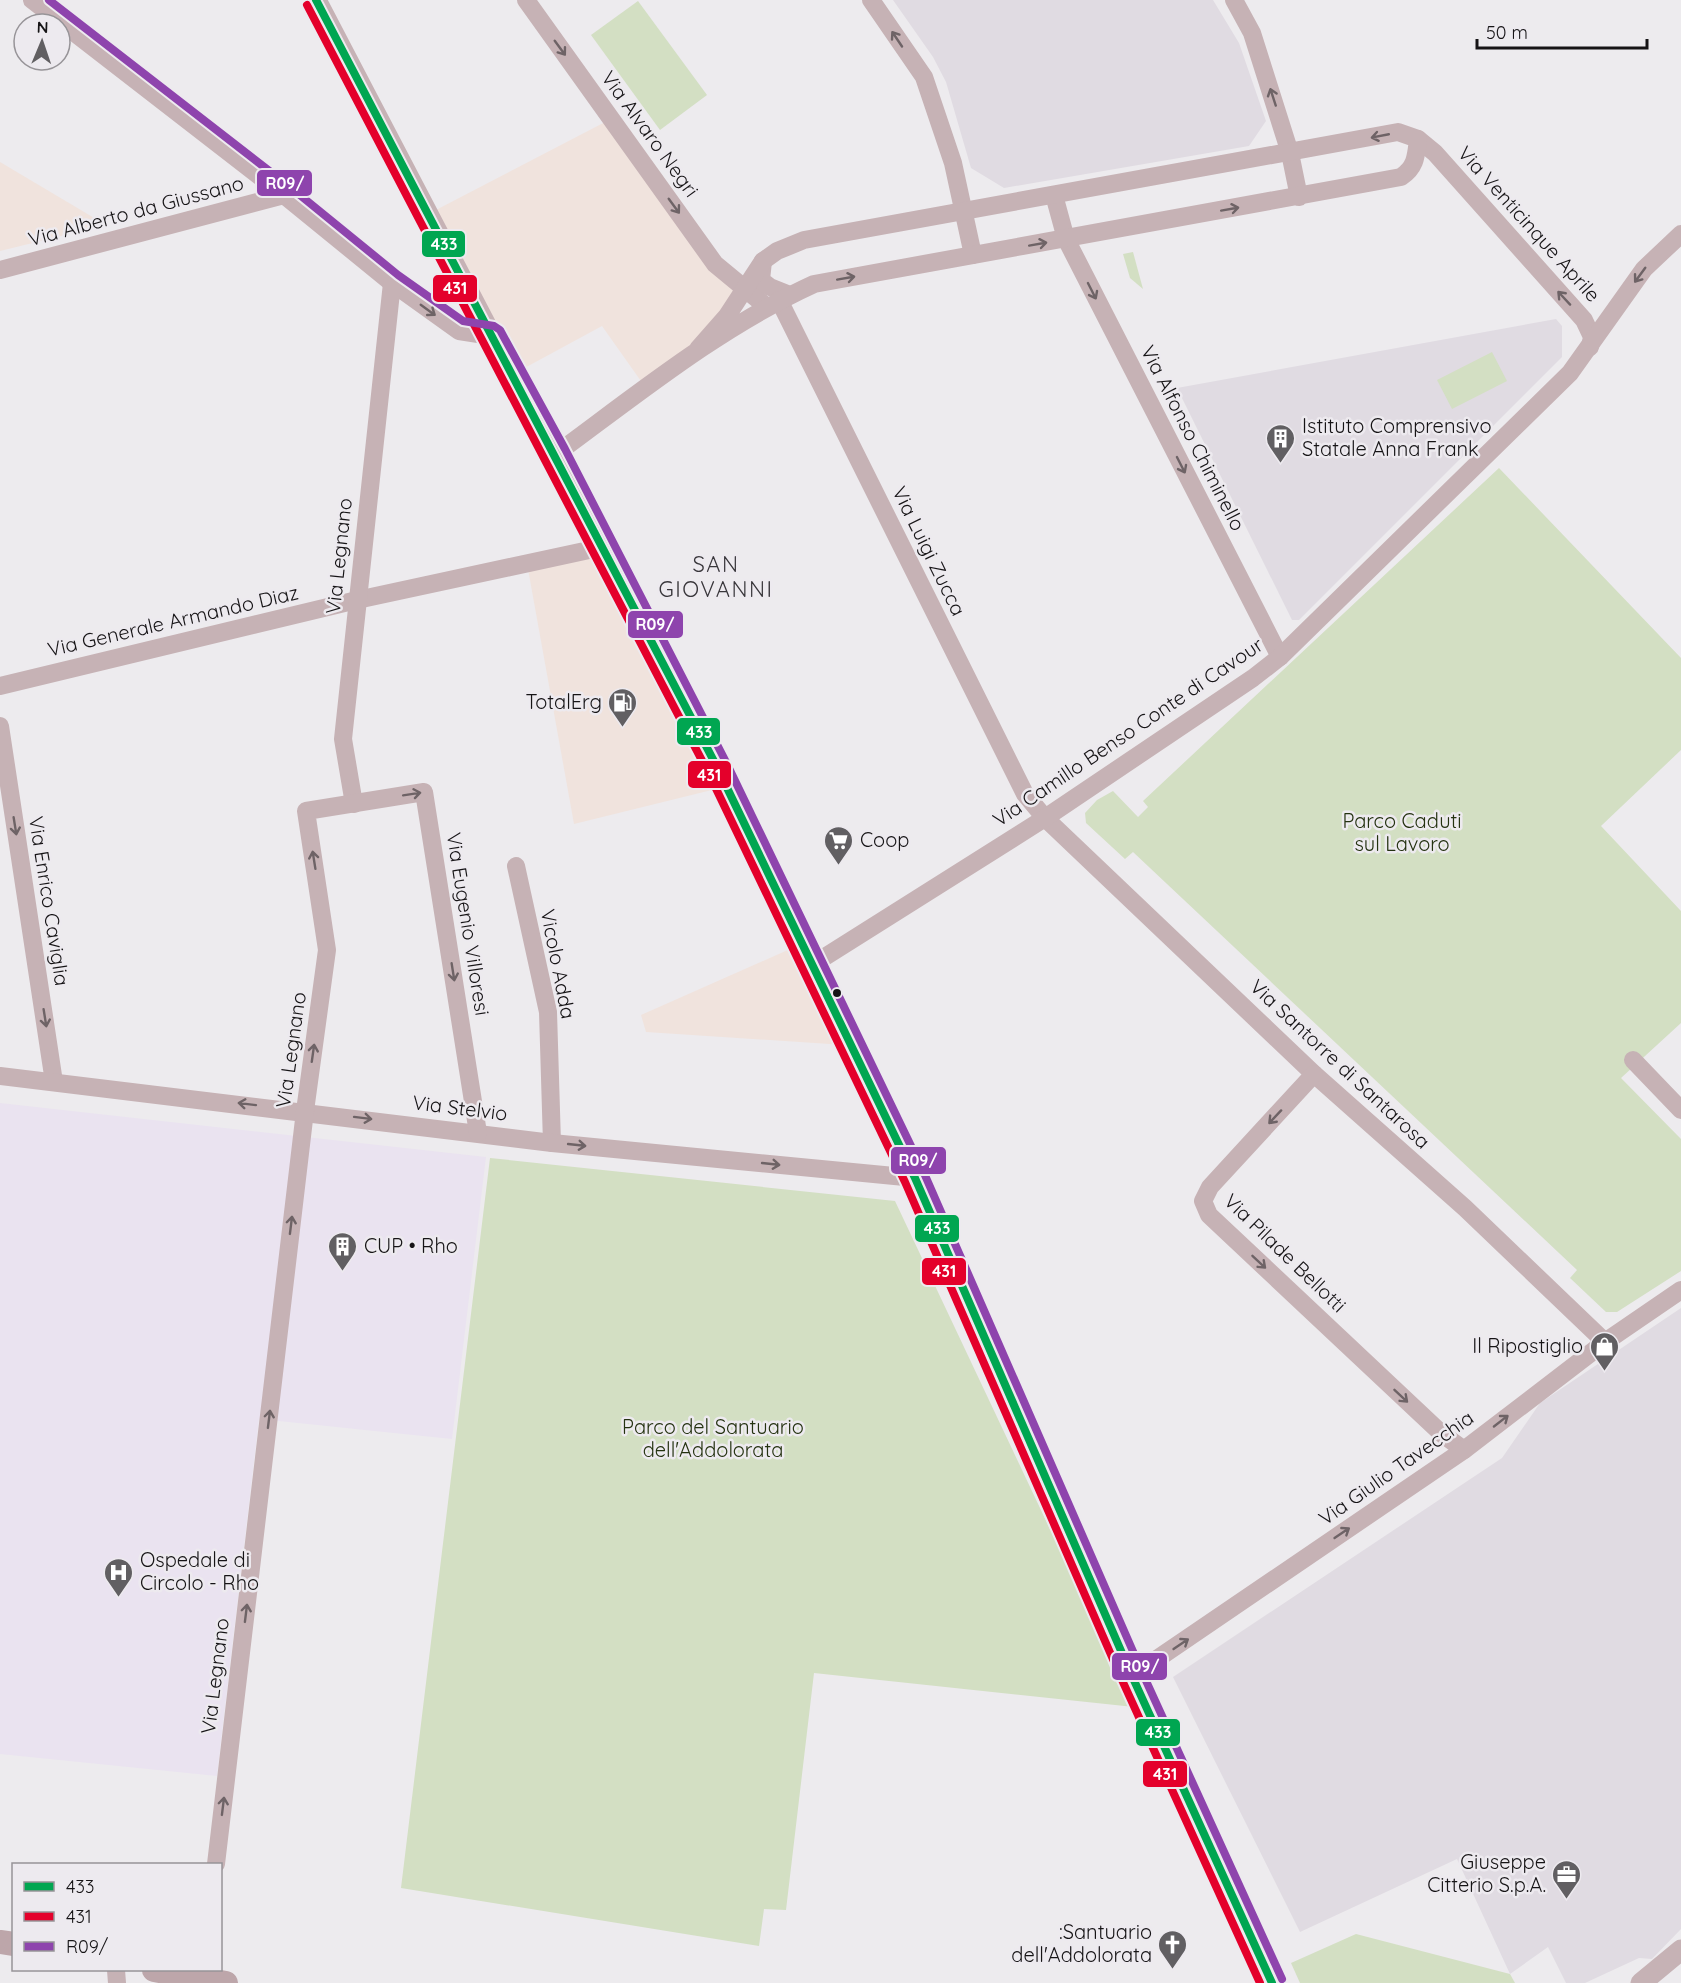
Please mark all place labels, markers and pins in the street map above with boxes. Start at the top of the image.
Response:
place label: Istituto Comprensivo Statale Anna Frank [1302,413,1492,461]
building icon: Istituto Comprensivo Statale Anna Frank [1265,422,1297,464]
fuel station icon: TotalErg [607,686,639,728]
place label: TotalErg [526,689,602,714]
supermarket icon: Coop [823,824,855,866]
place label: Coop [860,827,909,852]
unlabelled marker [831,987,843,999]
building icon: CUP • Rho [327,1230,359,1272]
place label: CUP • Rho [364,1233,458,1258]
shop icon: Il Ripostiglio [1588,1330,1620,1372]
place label: Il Ripostiglio [1472,1333,1583,1358]
place label: Ospedale di Circolo - Rho [140,1547,259,1595]
hospital icon: Ospedale di Circolo - Rho [103,1556,135,1598]
place label: Giuseppe Citterio S.p.A. [1427,1849,1546,1897]
office icon: Giuseppe Citterio S.p.A. [1551,1858,1583,1900]
place label: :Santuario dell'Addolorata [1011,1919,1152,1967]
church icon: :Santuario dell'Addolorata [1157,1928,1189,1970]

